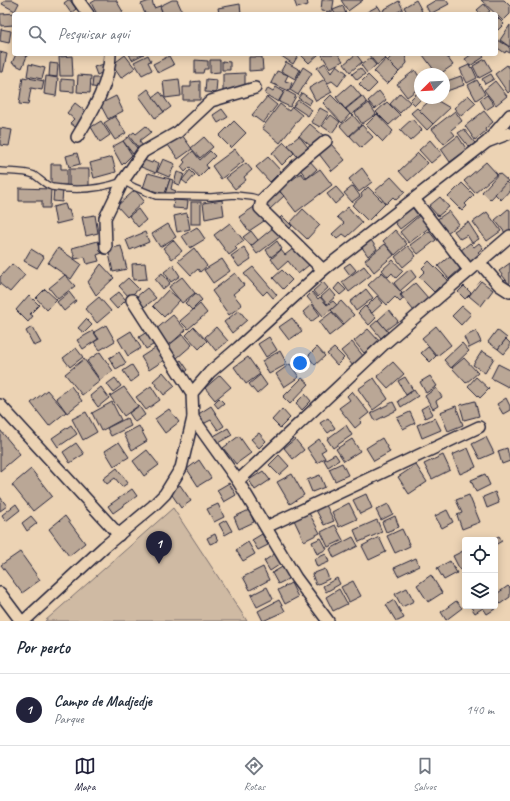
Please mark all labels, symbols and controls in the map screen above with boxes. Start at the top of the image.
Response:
search box [12,12,498,56]
icon: search [26,23,48,45]
text: Pesquisar aqui [58,25,129,44]
north arrow [414,68,450,104]
your location [290,353,310,373]
pin: 1 [146,531,172,564]
map controls [462,537,498,609]
button: locate [462,537,498,573]
button: layers [462,573,498,609]
text: Por perto [16,637,70,658]
text: Campo de Madjedje [54,692,152,711]
text: 1 [26,702,32,718]
text: 140 m [466,702,494,718]
text: Parque [54,711,84,727]
tab: Mapa [74,755,96,793]
tab: Rotas [243,755,265,793]
tab: Salvos [413,755,436,793]

